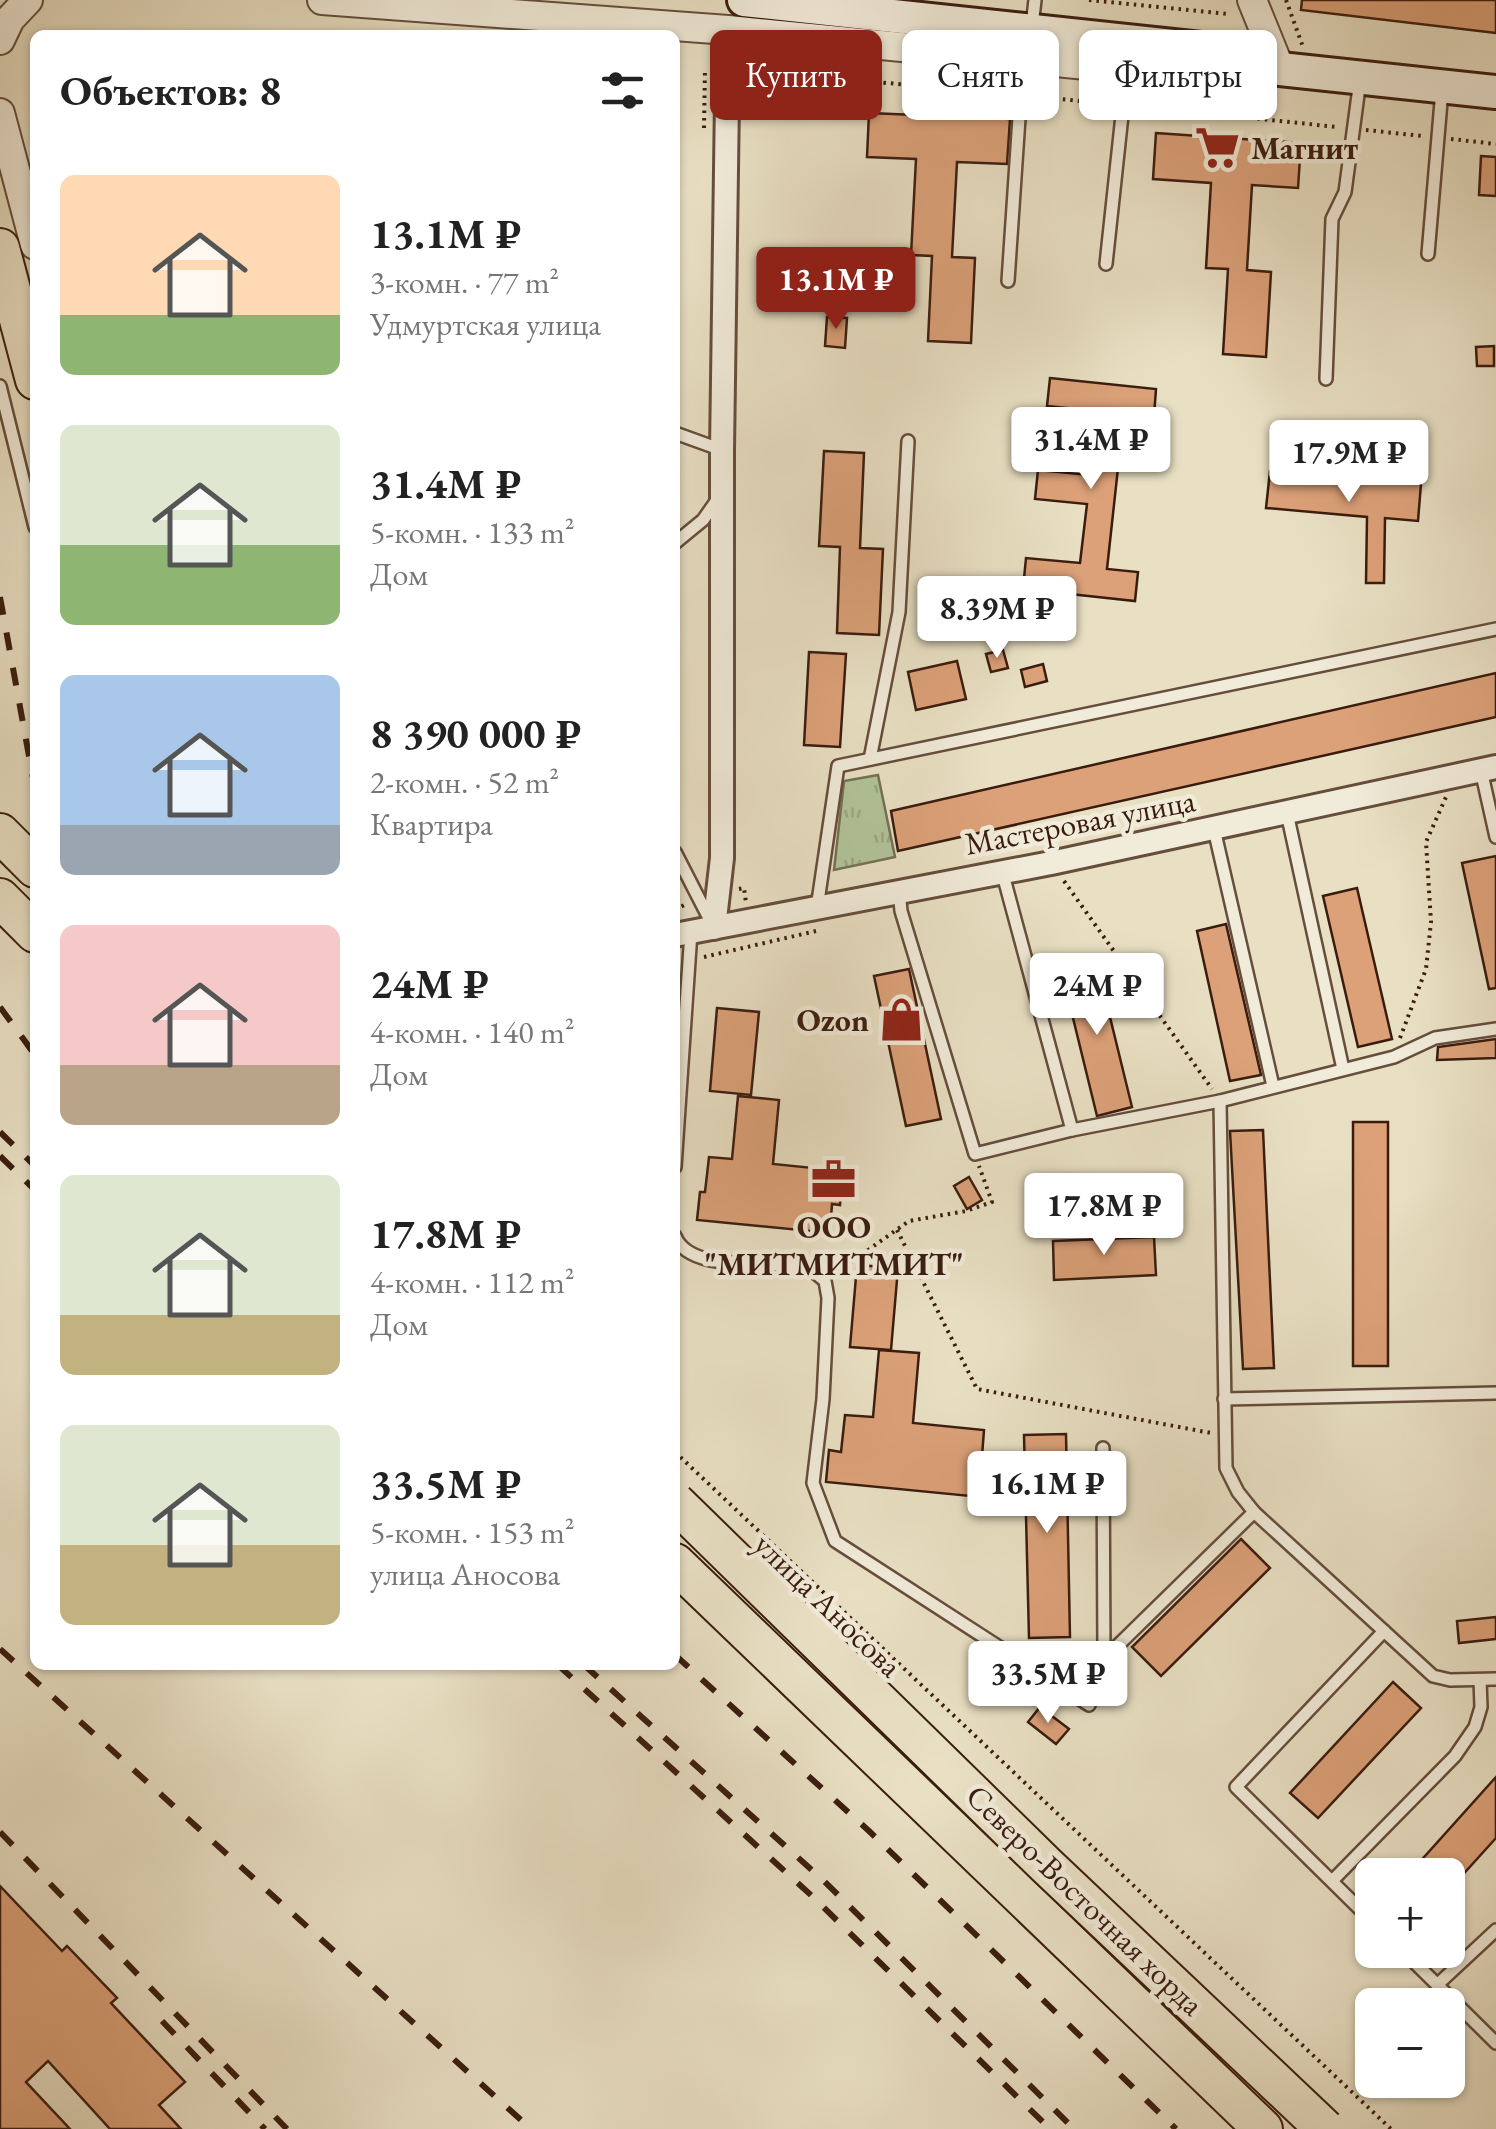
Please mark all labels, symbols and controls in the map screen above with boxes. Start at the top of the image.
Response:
chip: Купить [710,30,882,120]
chip: Снять [902,30,1059,120]
chip: Фильтры [1079,30,1277,120]
text: Объектов: 8 [60,63,281,118]
icon: filters [595,63,650,118]
supermarket icon: Магнит [1194,124,1242,172]
place label: Магнит [1251,127,1359,169]
text: 13.1M ₽ [370,206,521,261]
icon: home [140,215,260,335]
pin: 13.1M ₽ [744,247,928,332]
text: 13.1M ₽ [778,258,894,300]
text: 3-комн. · 77 m² [370,261,559,303]
text: Удмуртская улица [370,303,601,345]
pin: 31.4M ₽ [999,407,1183,492]
text: 31.4M ₽ [1033,418,1149,460]
pin: 17.9M ₽ [1257,420,1441,505]
text: 17.9M ₽ [1291,431,1407,473]
text: 31.4M ₽ [370,456,521,511]
icon: home [140,465,260,585]
text: 5-комн. · 133 m² [370,511,575,553]
text: Дом [370,553,428,595]
pin: 8.39M ₽ [905,576,1089,661]
text: 8.39M ₽ [939,587,1055,629]
text: 8 390 000 ₽ [370,706,581,761]
icon: home [140,715,260,835]
text: 2-комн. · 52 m² [370,761,559,803]
street label: Мастеровая улица [961,779,1199,865]
text: Квартира [370,803,493,845]
pin: 24M ₽ [1027,953,1167,1038]
text: 24M ₽ [370,956,489,1011]
text: 24M ₽ [1052,964,1142,1006]
icon: home [140,965,260,1085]
shop icon: Ozon [878,996,926,1044]
place label: Ozon [796,999,869,1041]
text: 4-комн. · 140 m² [370,1011,575,1053]
text: Дом [370,1053,428,1095]
office icon: ООО "МИТМИТМИТ" [810,1155,858,1203]
pin: 17.8M ₽ [1012,1173,1196,1258]
text: 17.8M ₽ [1046,1184,1162,1226]
text: 17.8M ₽ [370,1206,521,1261]
place label: ООО "МИТМИТМИТ" [704,1206,964,1285]
icon: home [140,1215,260,1335]
text: 4-комн. · 112 m² [370,1261,575,1303]
text: Дом [370,1303,428,1345]
pin: 16.1M ₽ [955,1451,1139,1536]
text: 33.5M ₽ [370,1456,521,1511]
text: 16.1M ₽ [989,1462,1105,1504]
icon: home [140,1465,260,1585]
text: 5-комн. · 153 m² [370,1511,575,1553]
street label: улица Аносова [745,1524,911,1686]
text: улица Аносова [370,1553,560,1595]
pin: 33.5M ₽ [956,1641,1140,1726]
text: 33.5M ₽ [990,1652,1106,1694]
street label: Северо-Восточная хорда [957,1775,1213,2025]
map controls [1355,1858,1465,2098]
button: + [1355,1858,1465,1968]
button: − [1355,1988,1465,2098]

